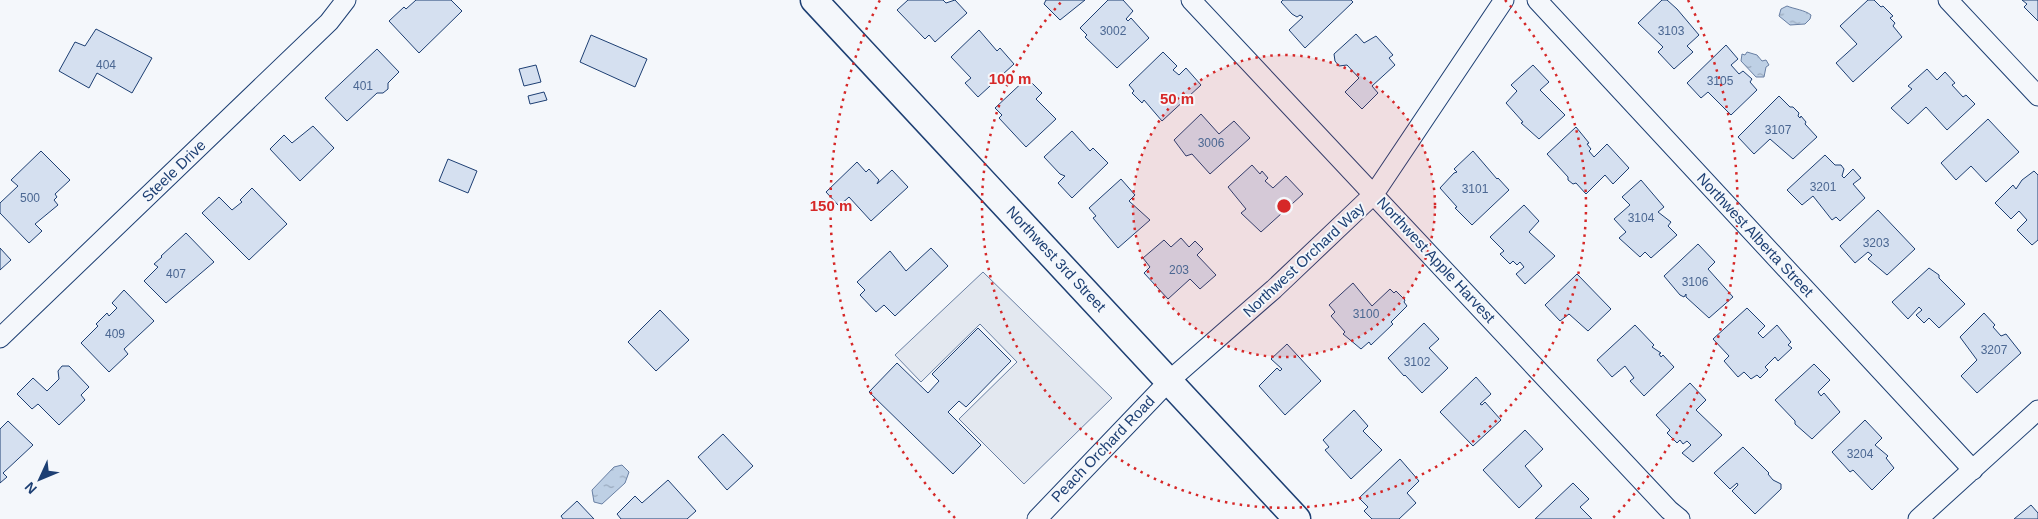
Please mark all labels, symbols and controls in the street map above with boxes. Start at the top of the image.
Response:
house number: 3002 [1100,24,1127,38]
house number: 3103 [1658,24,1685,38]
house number: 404 [96,58,116,72]
text: 100 m [989,70,1031,87]
house number: 3105 [1707,74,1734,88]
house number: 401 [353,79,373,93]
text: 50 m [1160,90,1194,107]
house number: 3107 [1765,123,1792,137]
street label: Steele Drive [138,136,209,205]
house number: 3006 [1198,136,1225,150]
street label: Northwest Alberta Street [1694,169,1818,301]
house number: 3201 [1810,180,1837,194]
house number: 3101 [1462,182,1489,196]
house number: 500 [20,191,40,205]
street label: Northwest Apple Harvest [1374,193,1499,326]
text: 150 m [810,197,852,214]
centre of rings [1275,197,1293,215]
street label: Northwest Orchard Way [1240,199,1368,320]
street label: Northwest 3rd Street [1003,203,1110,315]
house number: 3104 [1628,211,1655,225]
house number: 3203 [1863,236,1890,250]
house number: 203 [1169,263,1189,277]
house number: 407 [166,267,186,281]
house number: 3106 [1682,275,1709,289]
house number: 3100 [1353,307,1380,321]
house number: 409 [105,327,125,341]
house number: 3207 [1981,343,2008,357]
house number: 3102 [1404,355,1431,369]
street label: Peach Orchard Road [1048,392,1158,505]
house number: 3204 [1847,447,1874,461]
north arrow [15,454,65,504]
text: N [21,479,40,497]

